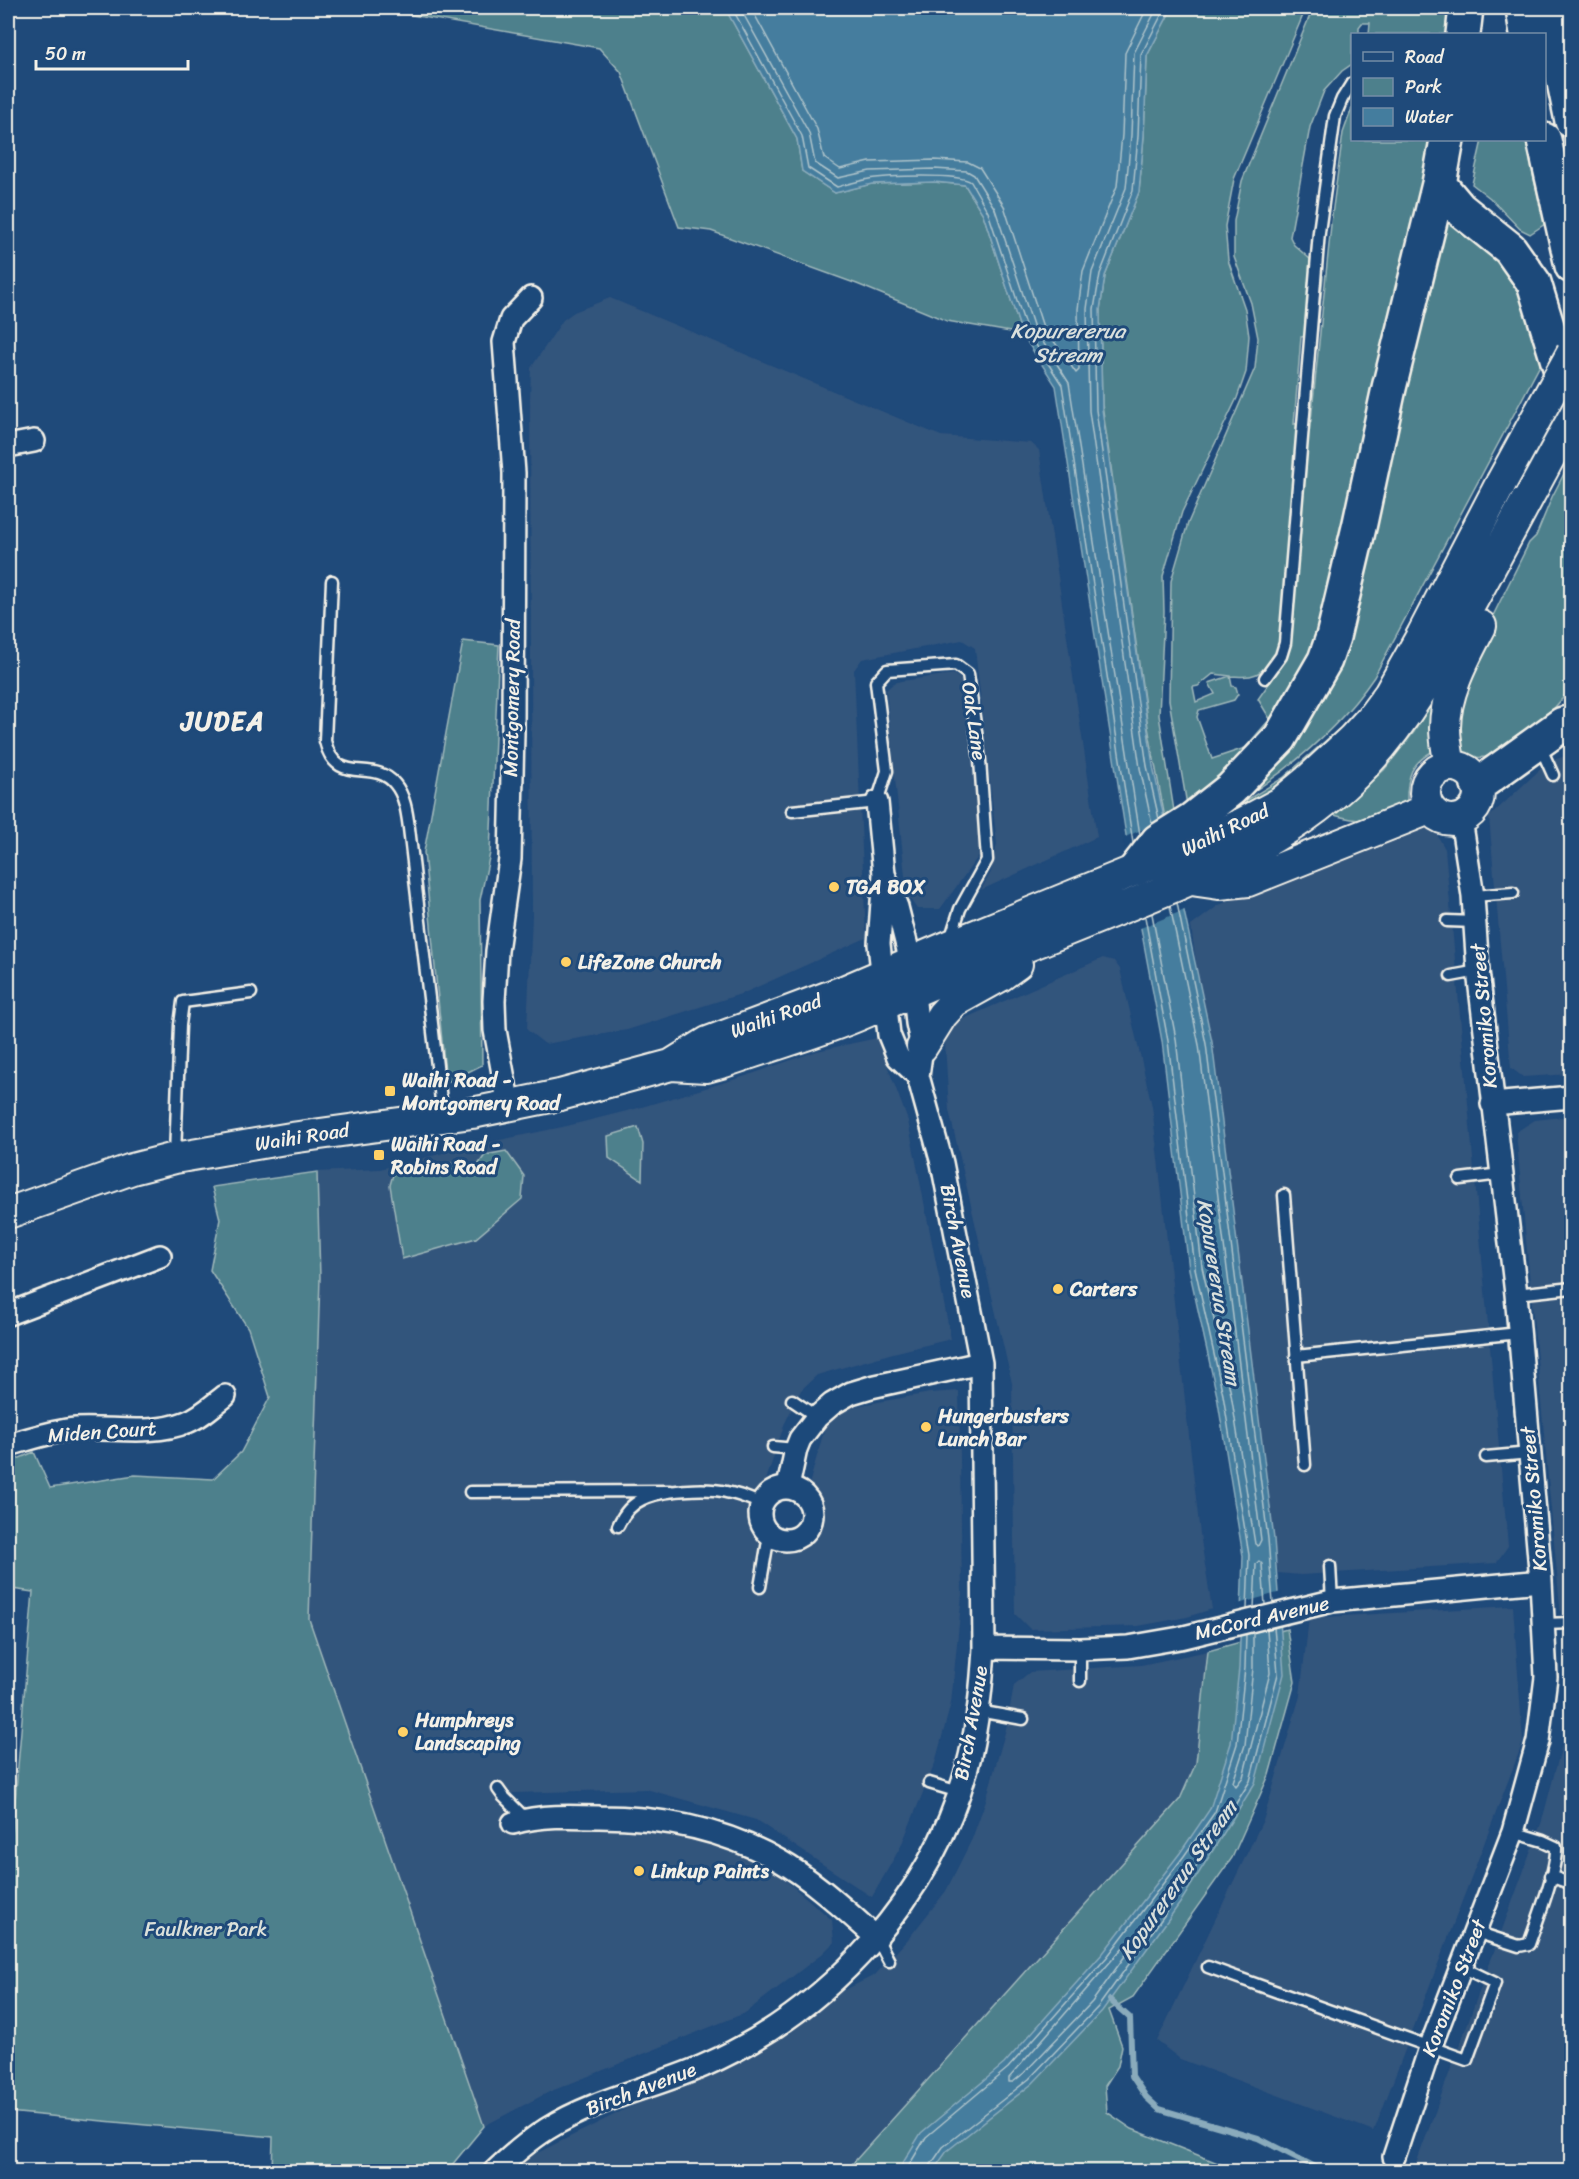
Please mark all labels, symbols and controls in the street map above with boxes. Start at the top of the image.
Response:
scale bar [36,33,188,71]
legend [1351,33,1546,141]
text: 50 m [45,38,86,70]
text: Road [1405,41,1445,73]
text: Park [1405,71,1442,103]
text: Water [1405,101,1454,133]
water label: Kopurererua Stream [1011,312,1128,374]
street label: Montgomery Road [493,617,531,777]
street label: Oak Lane [951,680,997,763]
district label: JUDEA [179,698,265,744]
street label: Waihi Road [1175,793,1277,867]
place label: TGA BOX [846,870,926,905]
marker: TGA BOX [827,880,841,894]
street label: Koromiko Street [1460,941,1508,1090]
place label: LifeZone Church [578,945,722,980]
marker: LifeZone Church [559,955,573,969]
street label: Waihi Road [725,983,828,1049]
place label: Waihi Road - Montgomery Road [401,1063,562,1121]
marker: Waihi Road - Montgomery Road [383,1084,397,1098]
street label: Waihi Road [252,1112,353,1162]
place label: Waihi Road - Robins Road [390,1127,501,1185]
marker: Waihi Road - Robins Road [372,1148,386,1162]
street label: Birch Avenue [930,1181,986,1302]
water label: Kopurererua Stream [1186,1196,1253,1390]
place label: Carters [1069,1272,1138,1307]
marker: Carters [1051,1282,1065,1296]
place label: Hungerbusters Lunch Bar [937,1399,1070,1457]
street label: Miden Court [47,1411,158,1453]
marker: Hungerbusters Lunch Bar [919,1420,933,1434]
street label: Koromiko Street [1510,1424,1558,1573]
street label: McCord Avenue [1191,1585,1333,1651]
street label: Birch Avenue [944,1663,998,1783]
place label: Humphreys Landscaping [414,1703,521,1761]
marker: Humphreys Landscaping [396,1725,410,1739]
water label: Kopurererua Stream [1108,1790,1249,1968]
place label: Linkup Paints [651,1854,770,1889]
marker: Linkup Paints [632,1864,646,1878]
park label: Faulkner Park [145,1912,267,1947]
street label: Koromiko Street [1412,1913,1497,2062]
street label: Birch Avenue [581,2052,702,2126]

